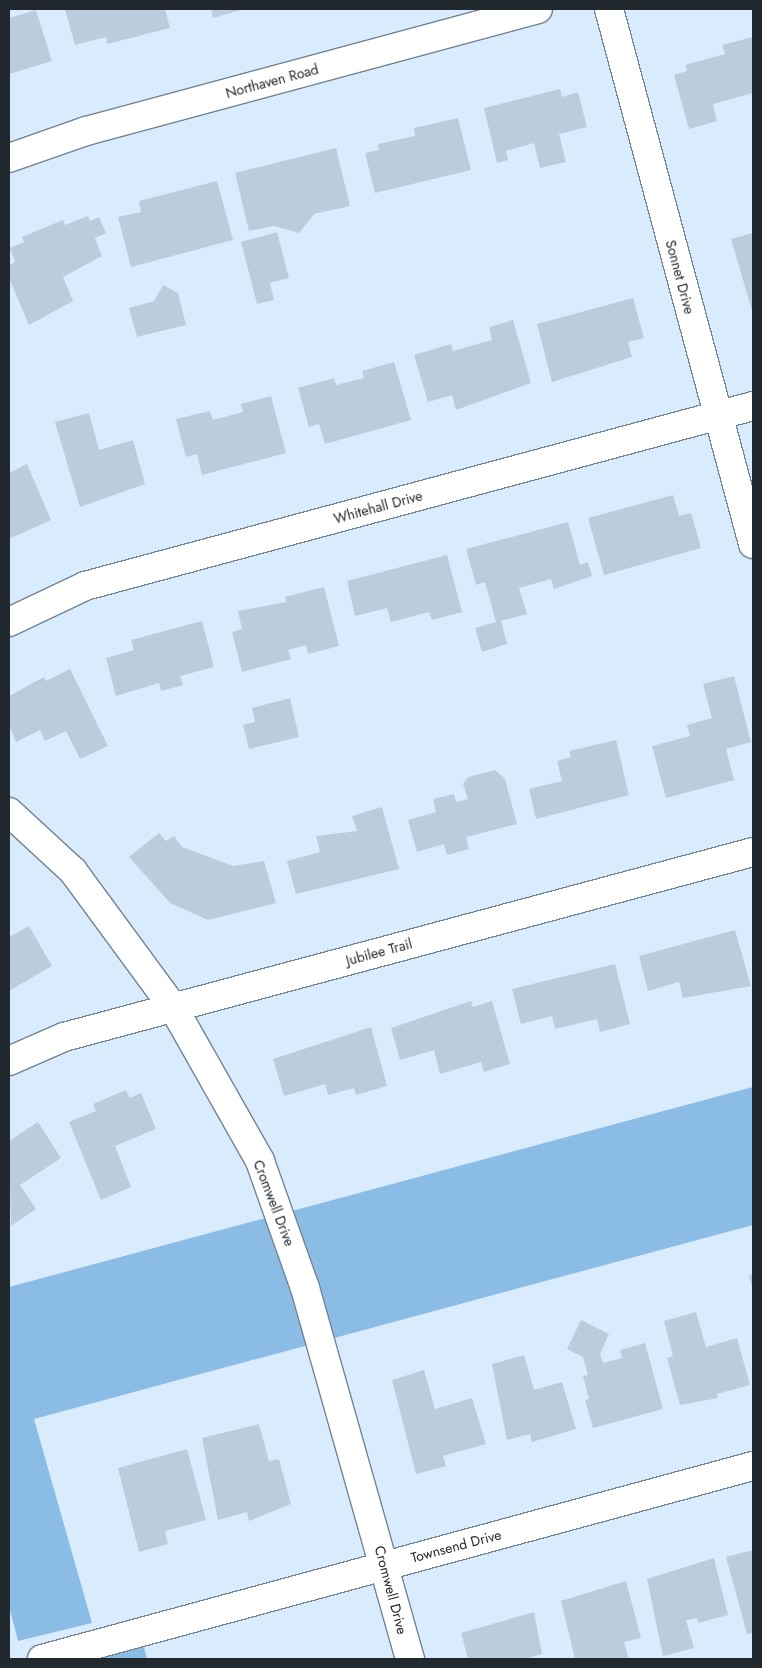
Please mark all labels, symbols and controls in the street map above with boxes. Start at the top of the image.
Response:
street label: Northaven Road [224,61,320,101]
street label: Sonnet Drive [662,238,698,316]
street label: Whitehall Drive [332,487,424,527]
street label: Jubilee Trail [344,935,414,969]
street label: Cromwell Drive [250,1158,298,1248]
street label: Townsend Drive [409,1526,503,1566]
street label: Cromwell Drive [371,1544,411,1636]

